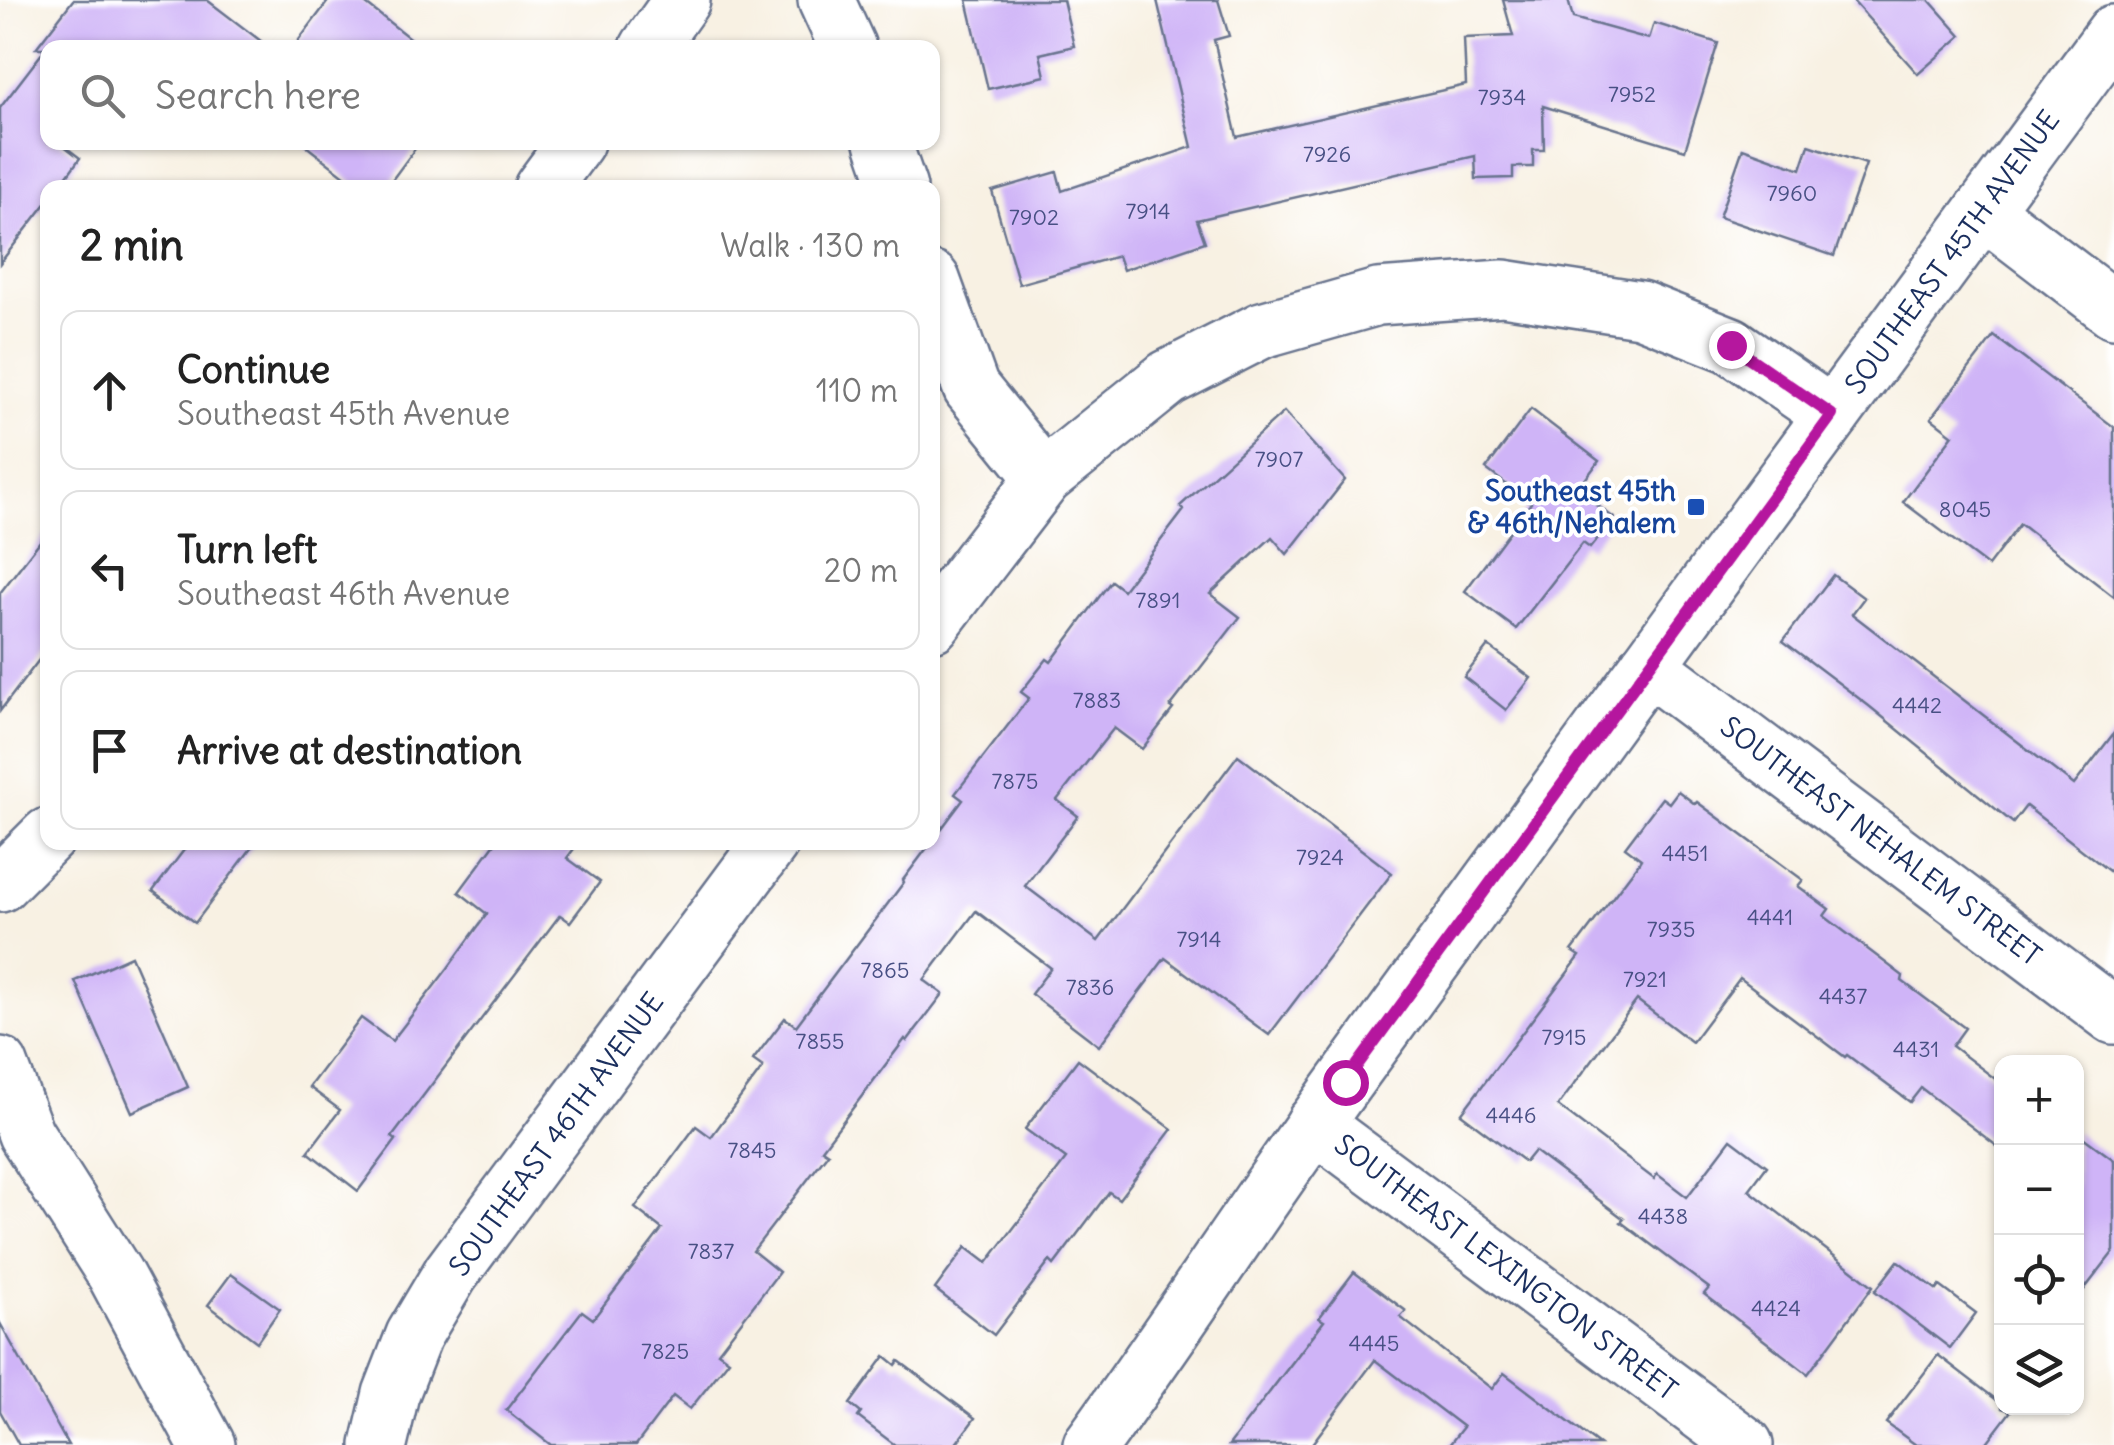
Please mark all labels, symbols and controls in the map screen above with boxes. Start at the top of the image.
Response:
search box [40,40,940,150]
icon: search [75,68,130,123]
text: Search here [155,72,361,119]
house number: 7952 [1608,80,1656,108]
house number: 7934 [1478,83,1526,111]
street label: SOUTHEAST 45TH AVENUE [1837,103,2067,401]
house number: 7926 [1303,140,1351,168]
house number: 7960 [1767,179,1817,207]
house number: 7914 [1126,197,1170,225]
house number: 7902 [1009,203,1059,231]
text: 2 min [80,219,184,271]
text: Walk · 130 m [720,225,900,266]
route end [1709,323,1755,369]
text: Continue [177,346,330,393]
icon: ahead [82,363,137,418]
text: 110 m [816,370,898,411]
text: Southeast 45th Avenue [177,393,510,434]
house number: 7907 [1255,445,1303,473]
place label: Southeast 45th & 46th/Nehalem [1468,473,1676,541]
house number: 8045 [1939,495,1991,523]
marker: Southeast 45th & 46th/Nehalem [1685,496,1707,518]
text: Turn left [177,526,317,573]
icon: left [82,543,137,598]
text: 20 m [824,550,898,591]
text: Southeast 46th Avenue [177,573,510,614]
house number: 7891 [1136,586,1180,614]
house number: 7883 [1073,686,1121,714]
house number: 4442 [1892,691,1942,719]
street label: SOUTHEAST NEHALEM STREET [1713,708,2049,974]
icon: arrive [82,723,137,778]
text: Arrive at destination [177,727,522,774]
house number: 7875 [992,767,1038,795]
house number: 4451 [1662,839,1708,867]
house number: 7924 [1296,843,1344,871]
house number: 4441 [1747,903,1793,931]
house number: 7935 [1647,915,1695,943]
house number: 7914 [1177,925,1221,953]
house number: 7865 [861,956,909,984]
house number: 7921 [1623,965,1667,993]
house number: 7836 [1066,973,1114,1001]
house number: 4437 [1819,982,1868,1010]
street label: SOUTHEAST 46TH AVENUE [441,985,671,1283]
house number: 7915 [1542,1023,1586,1051]
house number: 7855 [796,1027,844,1055]
house number: 4431 [1893,1035,1939,1063]
map controls [1994,1055,2084,1415]
button: + [1994,1055,2084,1145]
route start [1323,1060,1369,1106]
house number: 4446 [1486,1101,1536,1129]
street label: SOUTHEAST LEXINGTON STREET [1327,1126,1685,1408]
house number: 7845 [728,1136,776,1164]
button: − [1994,1145,2084,1235]
house number: 4438 [1638,1202,1688,1230]
button: locate [1994,1235,2084,1325]
house number: 7837 [688,1237,735,1265]
house number: 4424 [1751,1294,1801,1322]
button: layers [1994,1325,2084,1415]
house number: 4445 [1349,1329,1399,1357]
house number: 7825 [641,1337,689,1365]

